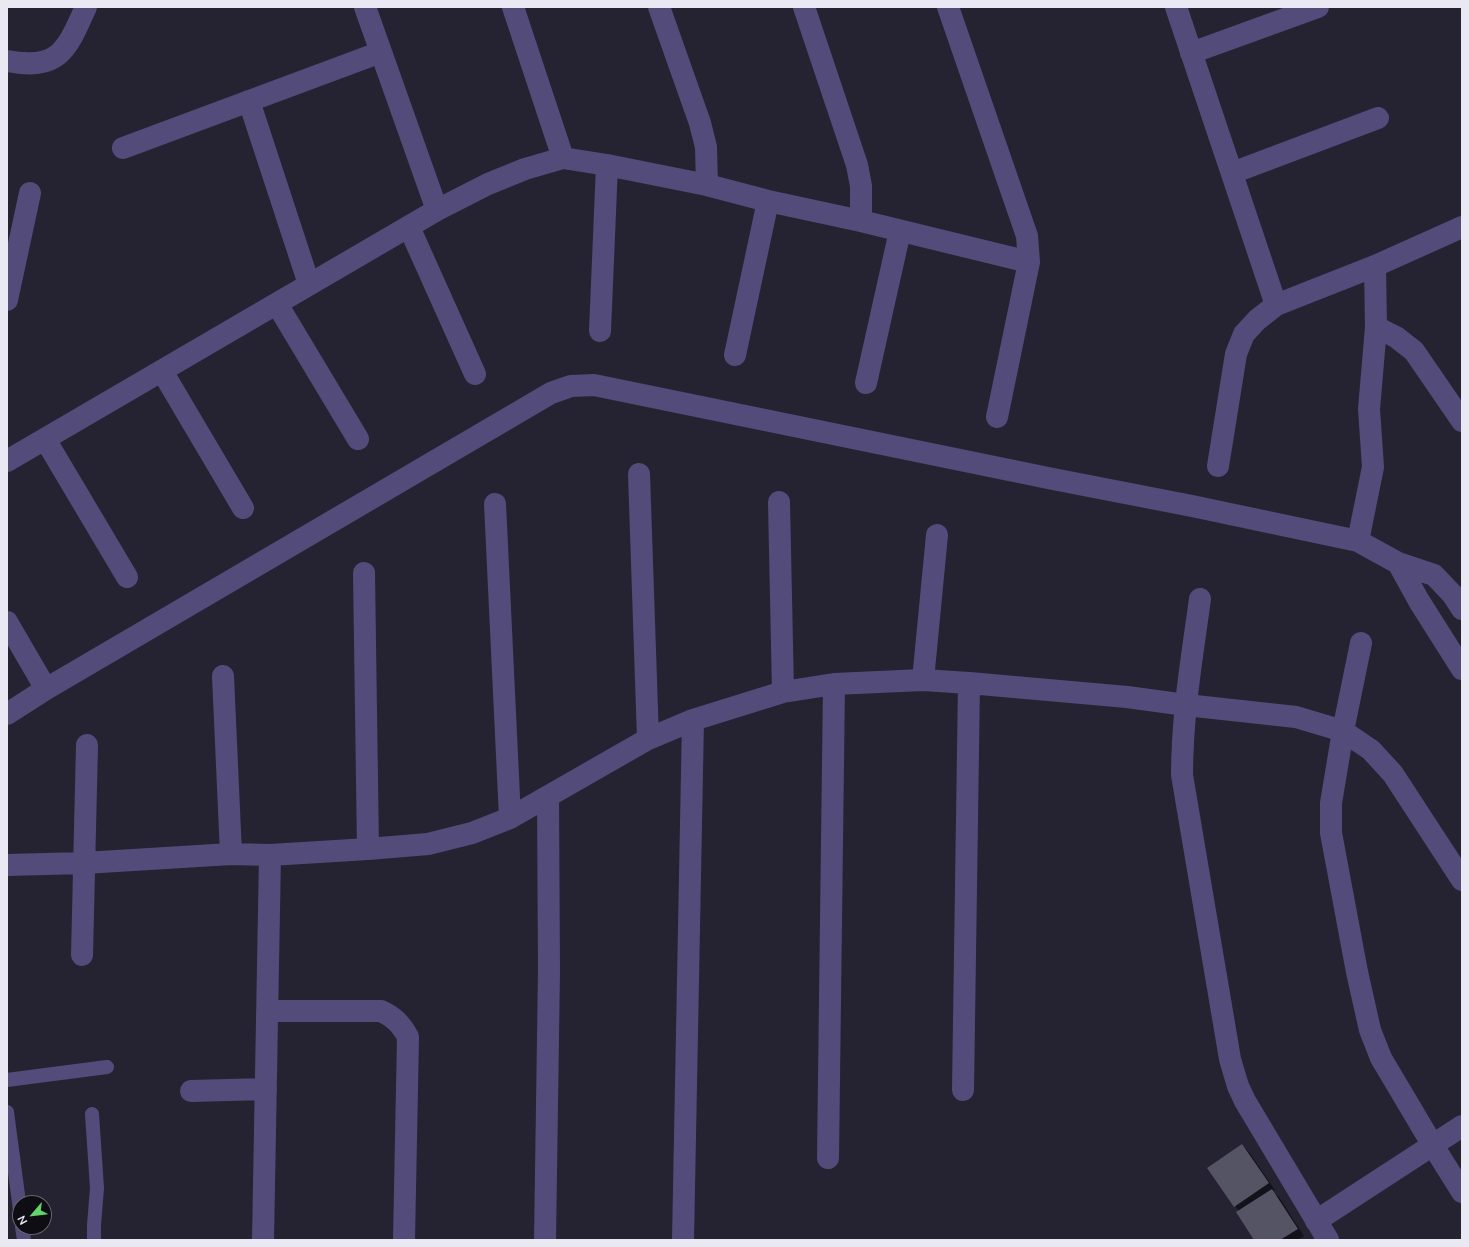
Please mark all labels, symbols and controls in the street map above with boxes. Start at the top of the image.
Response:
north arrow [12,1195,52,1235]
text: N [14,1213,30,1227]

